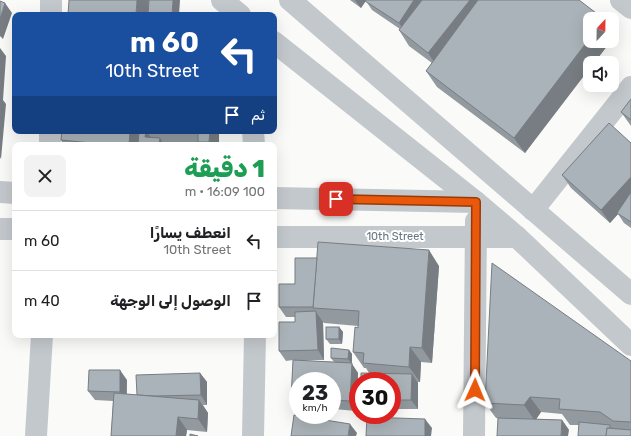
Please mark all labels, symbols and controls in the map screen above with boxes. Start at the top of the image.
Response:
north arrow [583,12,619,48]
map controls [583,12,619,92]
text: 60 m [130,26,199,59]
icon: left [213,28,265,80]
button: sound [583,56,619,92]
text: 10th Street [105,60,199,82]
icon: arrive [221,104,243,126]
text: ثم [251,106,265,124]
button: close [24,155,66,197]
text: 1 دقيقة [184,155,265,183]
pin [319,182,353,216]
text: 100 m · 16:09 [185,184,265,199]
icon: arrive [325,188,347,210]
text: انعطف يسارًا [150,224,231,242]
icon: left [243,230,265,252]
street label: 10th Street [366,230,424,243]
text: 60 m [24,232,60,250]
text: 10th Street [163,242,231,257]
icon: arrive [243,290,265,312]
text: 40 m [24,292,60,310]
text: الوصول إلى الوجهة [110,292,231,310]
position arrow [454,369,496,411]
speed limit sign: 30 [349,372,401,424]
text: 23 [302,381,328,405]
text: km/h [303,402,327,414]

